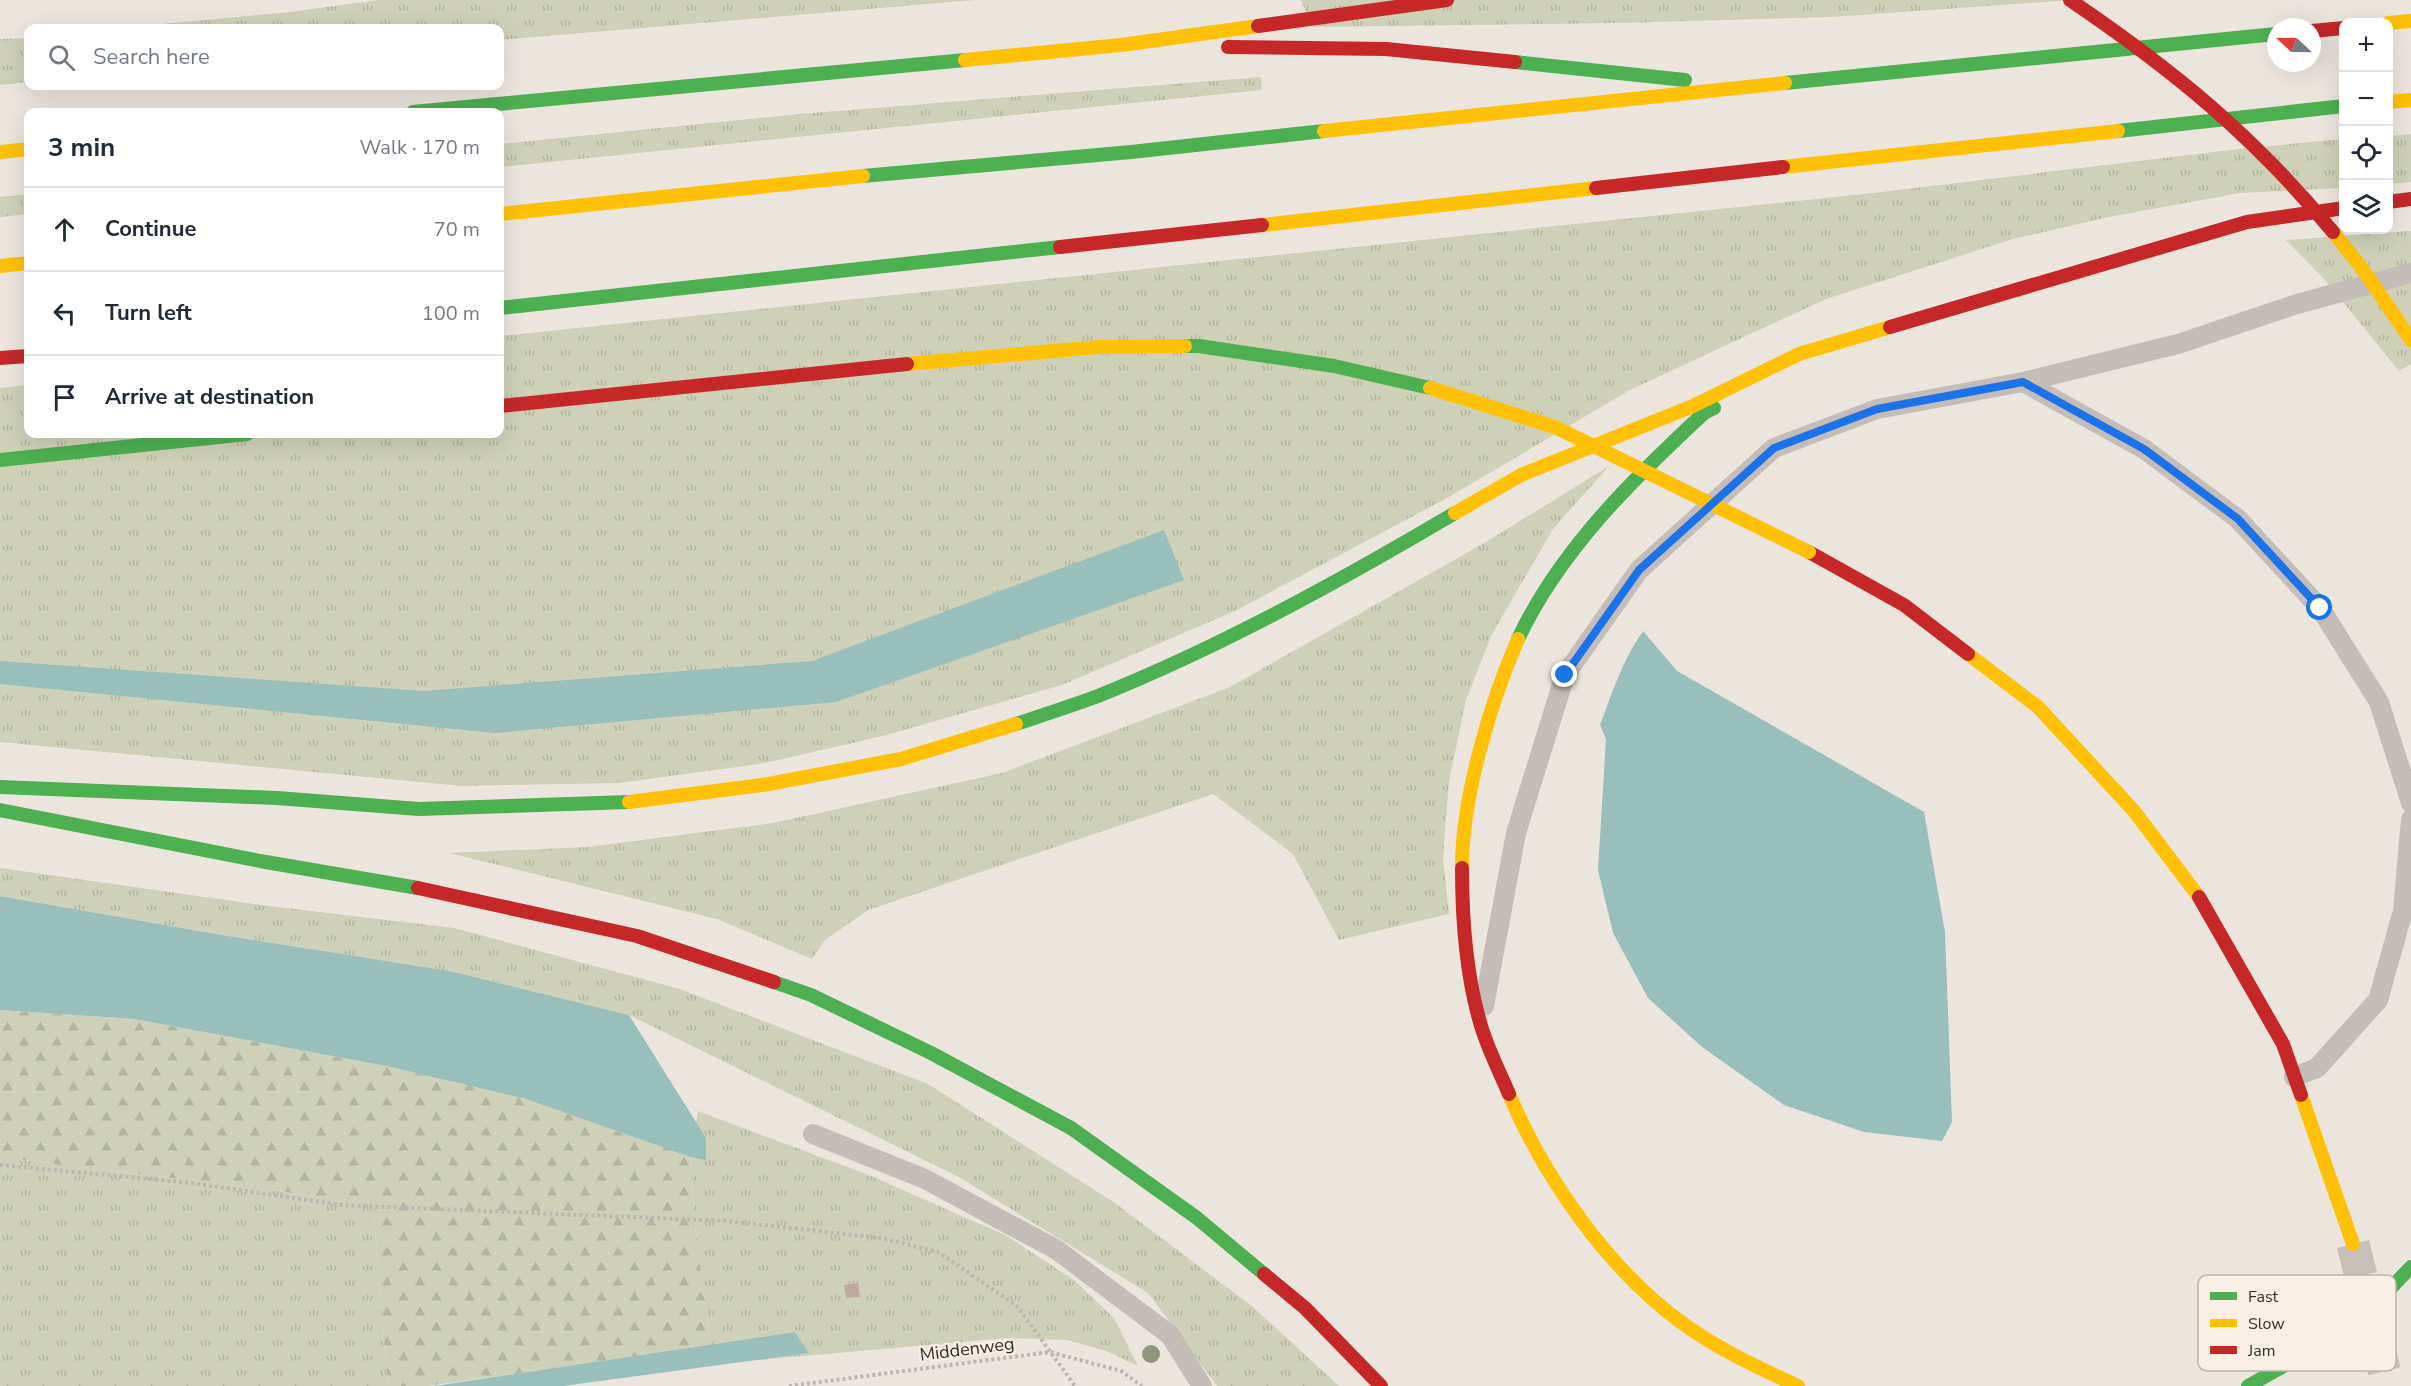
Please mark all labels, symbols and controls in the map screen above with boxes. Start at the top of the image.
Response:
north arrow [2267,18,2321,72]
map controls [2339,18,2393,234]
button: + [2339,18,2393,72]
search box [24,24,504,90]
icon: search [45,41,78,74]
text: Search here [93,42,210,72]
button: − [2339,72,2393,126]
button: locate [2339,126,2393,180]
text: 3 min [48,130,115,165]
text: Walk · 170 m [360,134,480,161]
button: layers [2339,180,2393,234]
icon: ahead [48,213,81,246]
text: Continue [105,214,196,244]
text: 70 m [434,216,480,243]
icon: left [48,297,81,330]
text: Turn left [105,298,192,328]
text: 100 m [422,300,480,327]
icon: arrive [48,381,81,414]
text: Arrive at destination [105,382,314,412]
route start [2306,594,2332,620]
route end [1551,661,1577,687]
legend [2198,1275,2396,1371]
text: Fast [2248,1286,2279,1308]
text: Slow [2248,1313,2285,1335]
street label: Middenweg [918,1331,1016,1367]
text: Jam [2247,1340,2275,1362]

